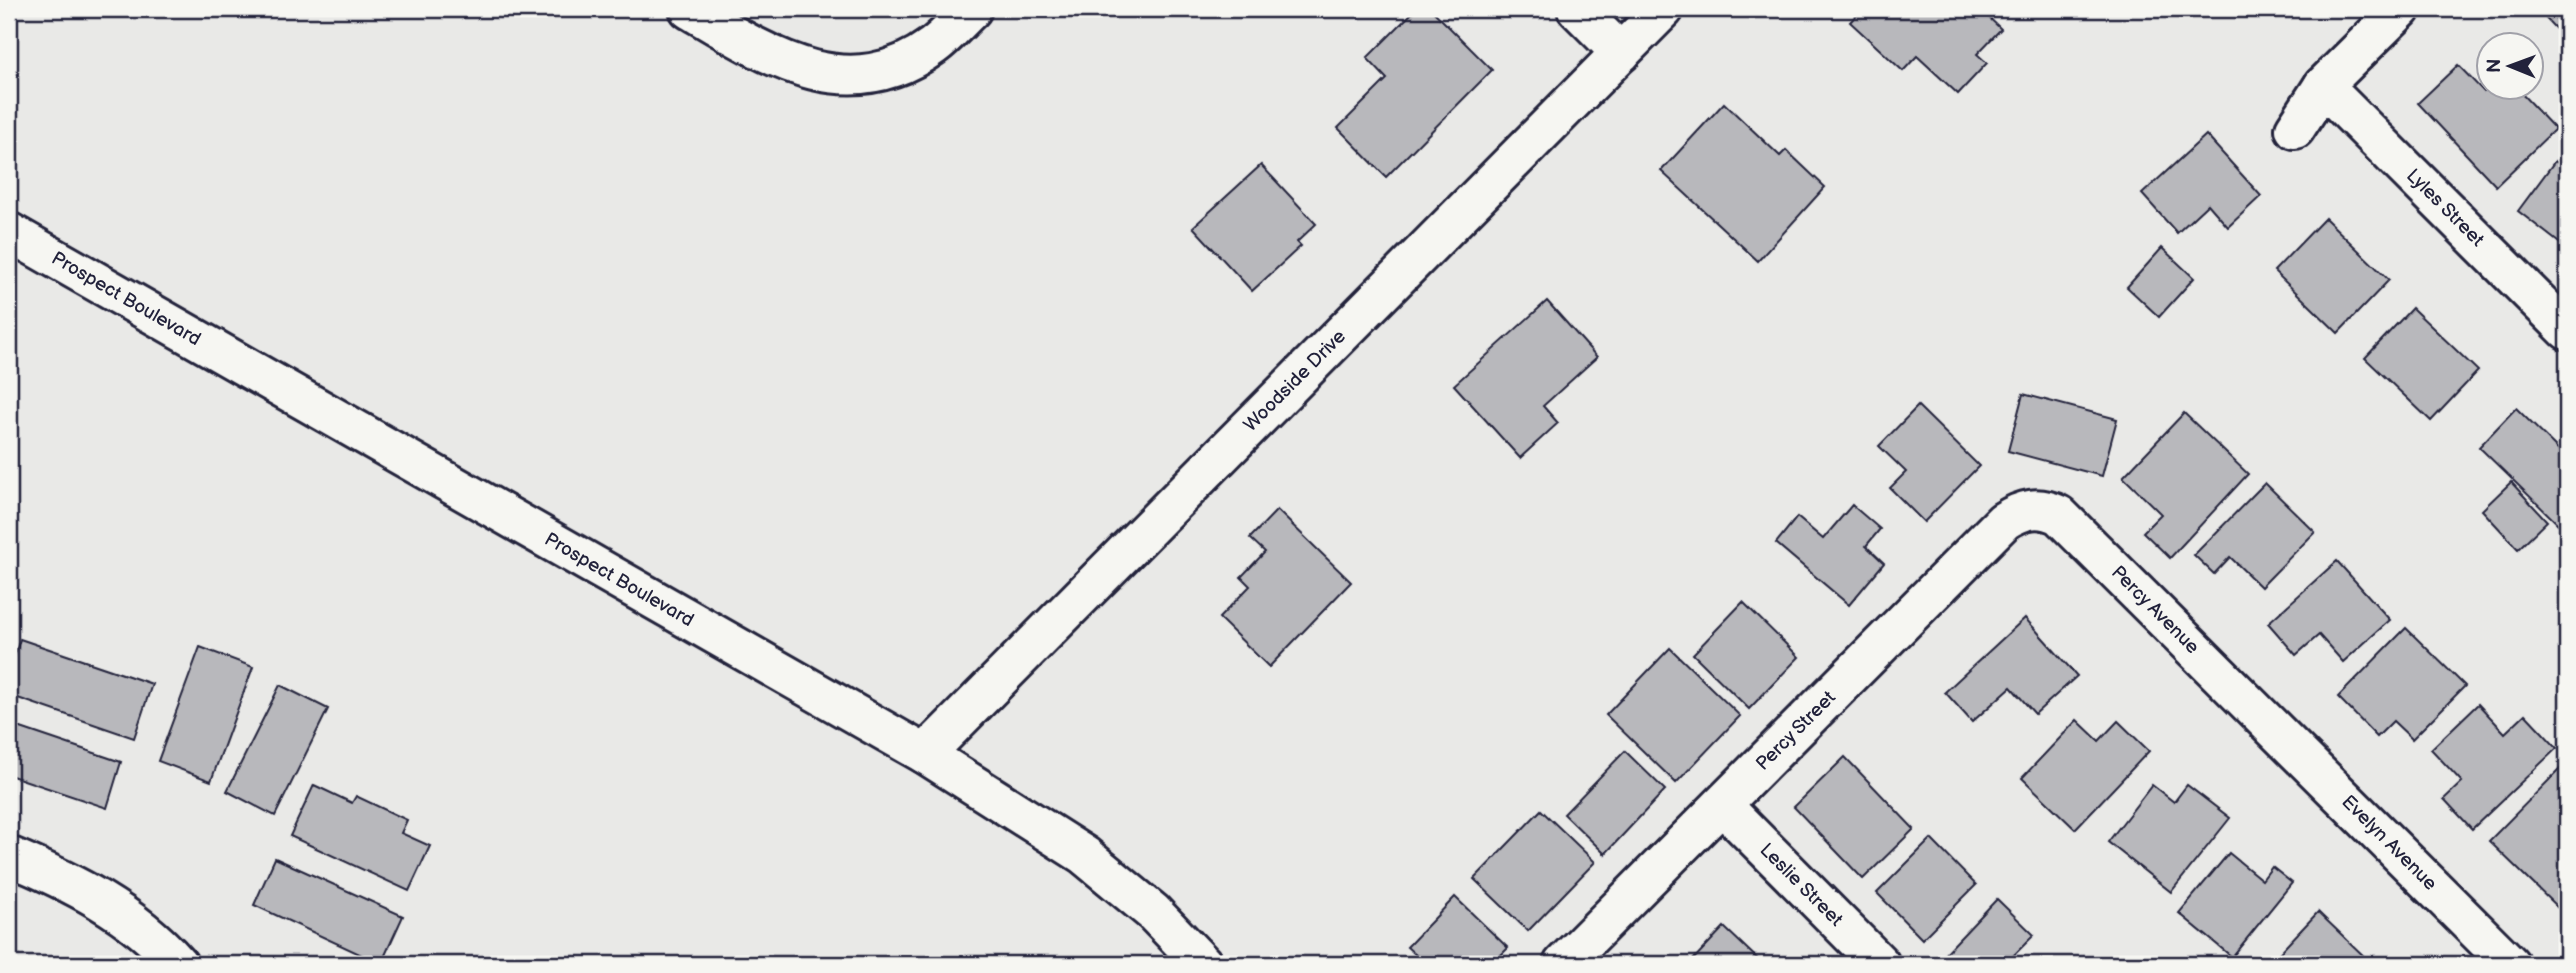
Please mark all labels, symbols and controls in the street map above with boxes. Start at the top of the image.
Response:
north arrow [2474,32,2544,102]
text: N [2483,58,2506,73]
street label: Lyles Street [2401,164,2489,252]
street label: Prospect Boulevard [47,247,205,351]
street label: Woodside Drive [1239,325,1351,437]
street label: Prospect Boulevard [540,528,698,632]
street label: Percy Avenue [2106,561,2204,659]
street label: Percy Street [1751,686,1841,776]
street label: Evelyn Avenue [2337,791,2441,895]
street label: Leslie Street [1755,839,1847,931]

